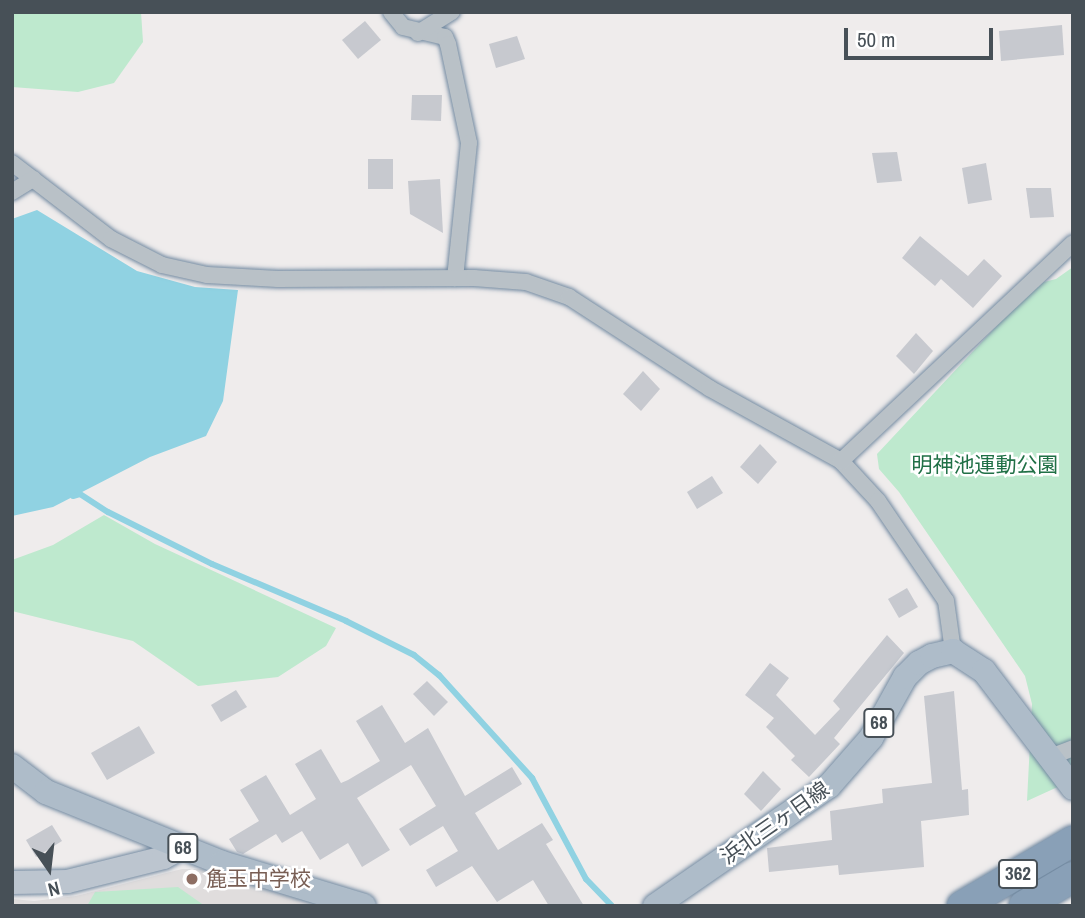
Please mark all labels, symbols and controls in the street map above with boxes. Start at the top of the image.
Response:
scale bar [847,14,996,58]
text: 50 m [857,25,895,54]
park label: 明神池運動公園 [912,452,1058,478]
road number: 68 [863,708,895,738]
street label: 浜北三ヶ日線 [716,777,834,869]
road number: 68 [167,832,199,863]
north arrow [14,834,84,904]
road number: 362 [997,859,1039,890]
place label: 麁玉中学校 [206,866,311,892]
marker: 麁玉中学校 [184,871,200,887]
text: N [45,875,63,903]

